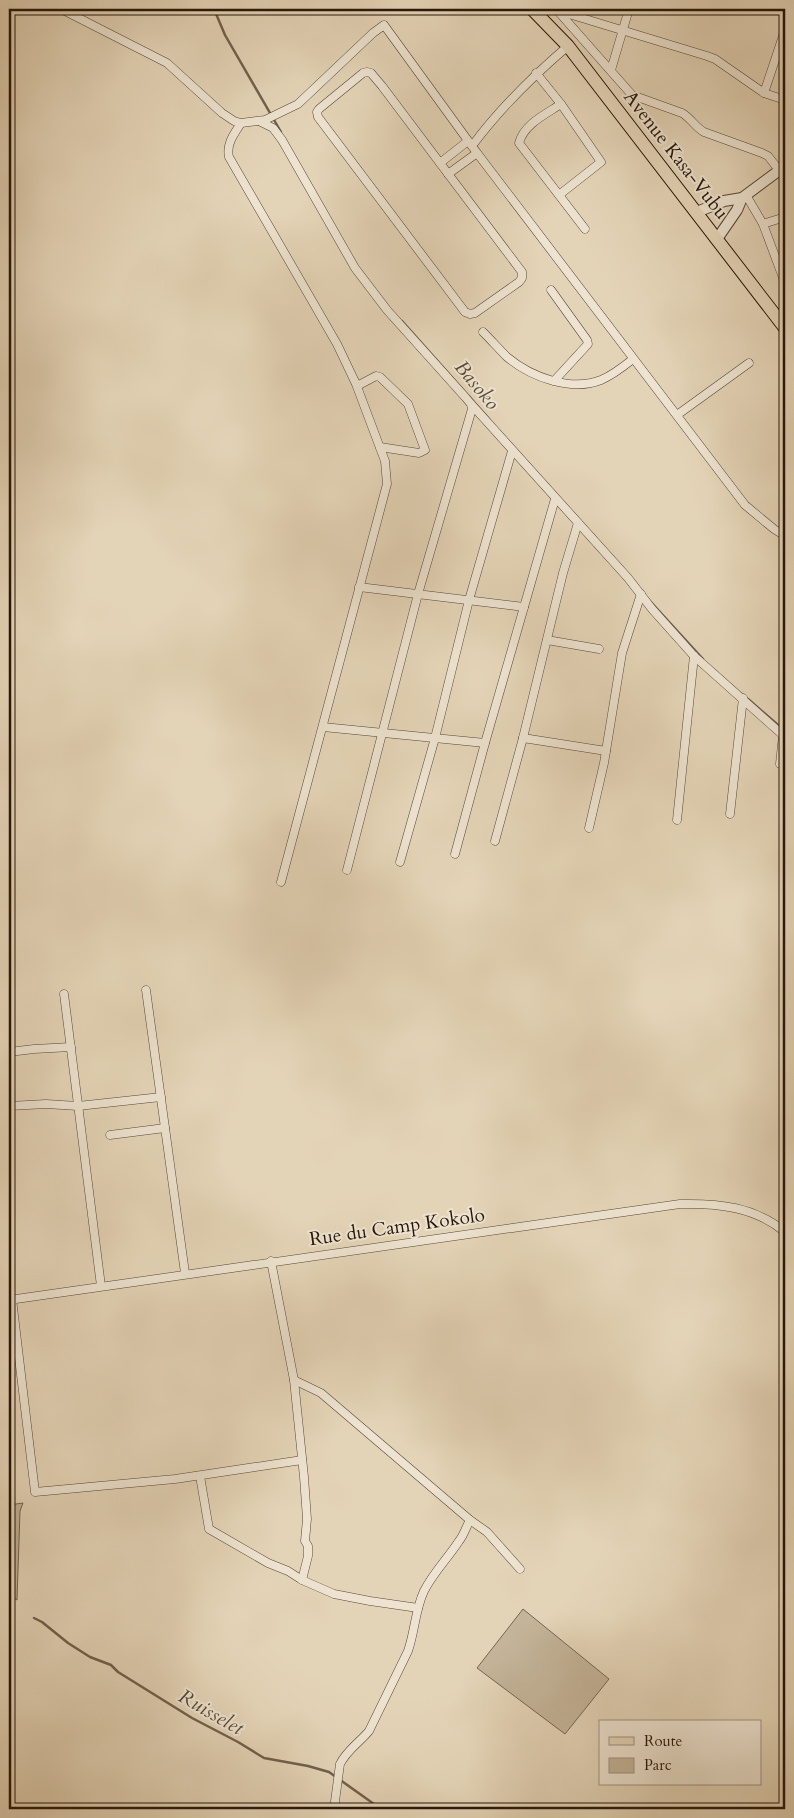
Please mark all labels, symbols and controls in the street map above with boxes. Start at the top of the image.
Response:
street label: Avenue Kasa-Vubu [617,85,735,225]
water label: Basoko [448,354,506,416]
street label: Rue du Camp Kokolo [308,1202,486,1252]
water label: Ruisselet [174,1683,249,1742]
legend [599,1720,762,1786]
text: Route [644,1731,682,1751]
text: Parc [644,1755,672,1775]

